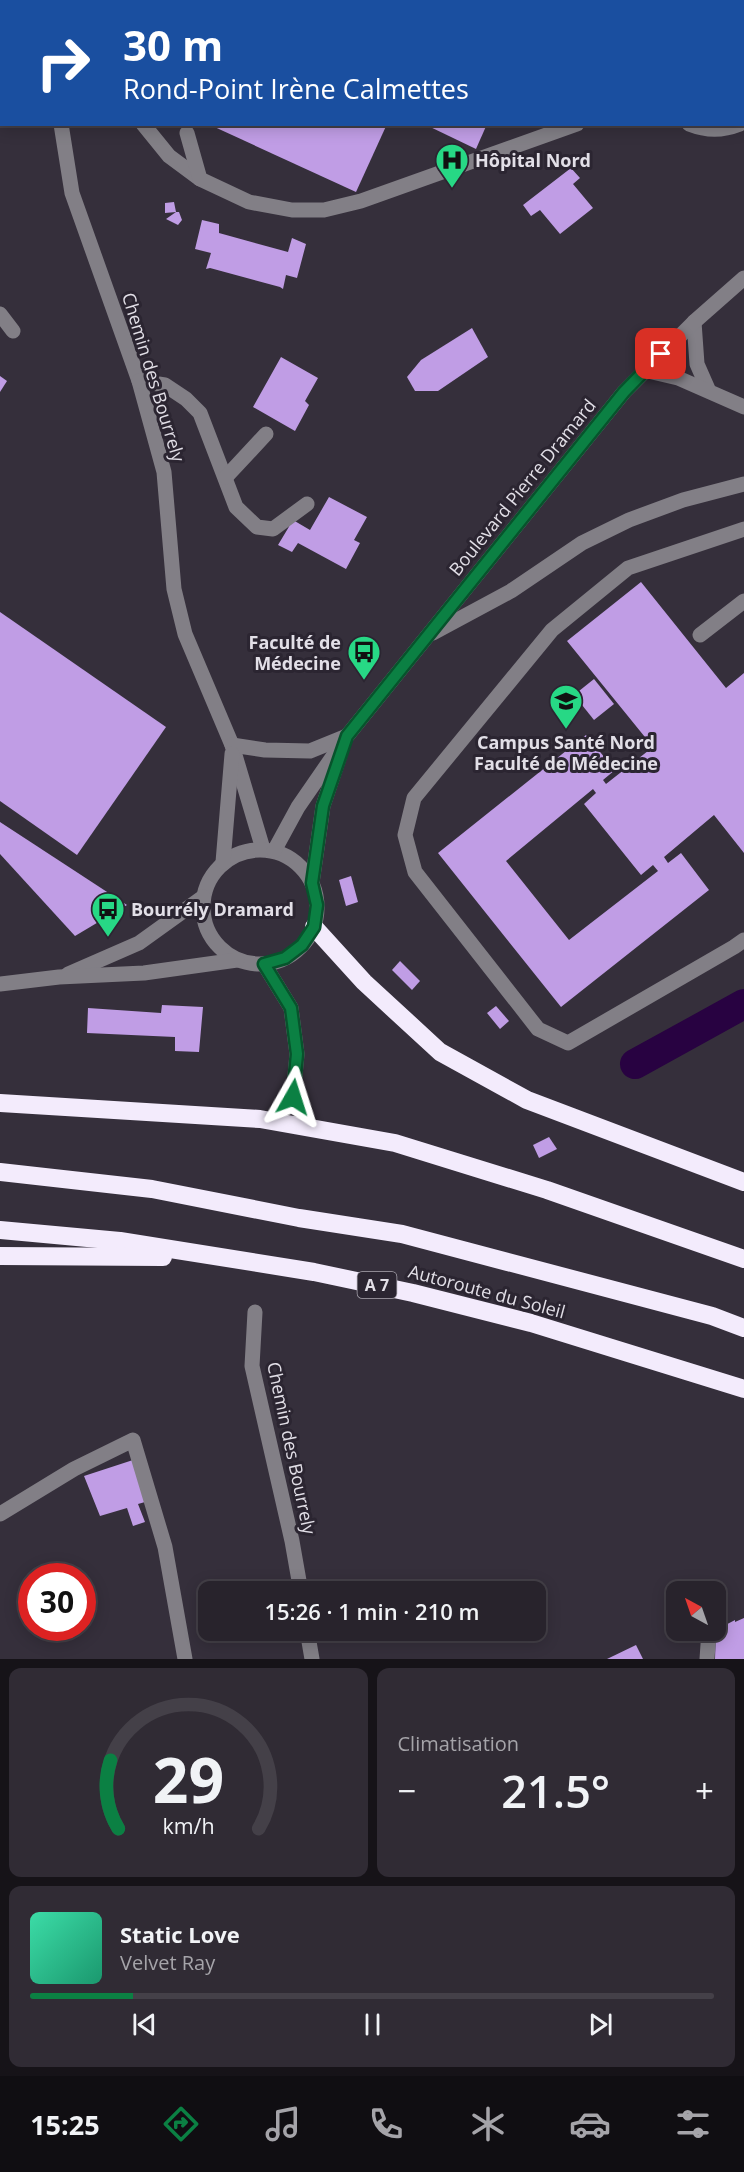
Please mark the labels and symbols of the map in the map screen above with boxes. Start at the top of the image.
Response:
hospital icon: Hôpital Nord [434,142,470,189]
place label: Hôpital Nord [475,148,591,172]
street label: Chemin des Bourrely [117,289,191,465]
pin [635,328,686,379]
street label: Boulevard Pierre Dramard [443,394,601,580]
place label: Faculté de Médecine [249,630,341,675]
bus stop icon: Faculté de Médecine [346,634,382,681]
school or university icon: Campus Santé Nord Faculté de Médecine [548,683,584,730]
place label: Campus Santé Nord Faculté de Médecine [474,730,658,775]
bus stop icon: Bourrély Dramard [90,891,126,938]
place label: Bourrély Dramard [131,897,294,921]
position arrow [261,1065,325,1129]
street label: Autoroute du Soleil [406,1259,568,1323]
road number: A 7 [358,1272,397,1298]
street label: Chemin des Bourrely [262,1360,322,1537]
speed limit sign: 30 [18,1563,96,1641]
north arrow [666,1581,726,1641]

